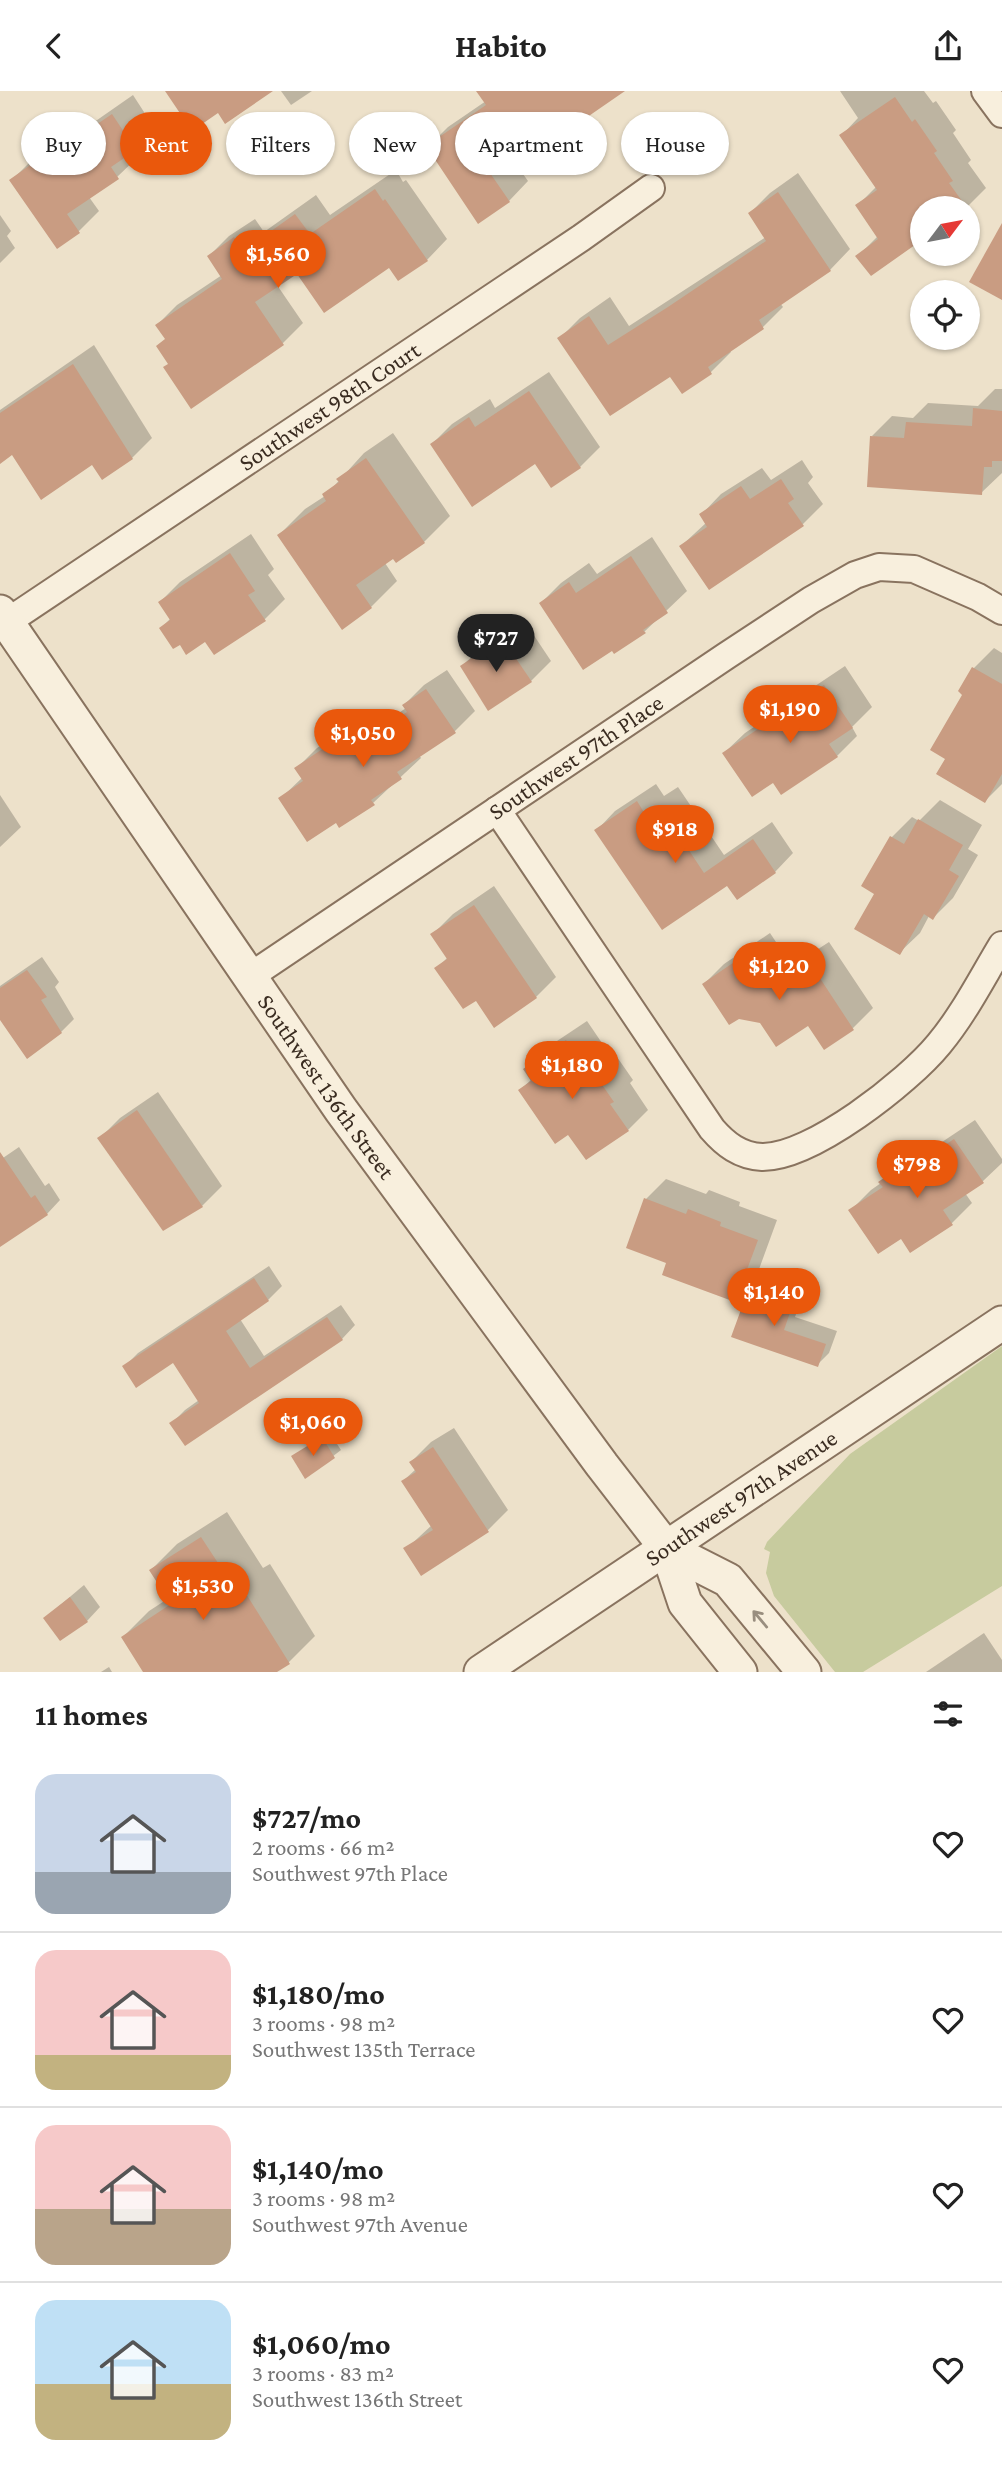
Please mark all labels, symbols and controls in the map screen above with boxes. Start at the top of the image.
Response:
icon: back [35,27,73,65]
icon: share [929,27,967,65]
text: Habito [455,28,547,64]
chip: Buy [21,112,106,175]
chip: Rent [120,112,212,175]
chip: Filters [226,112,335,175]
chip: New [349,112,441,175]
chip: Apartment [455,112,607,175]
chip: House [621,112,729,175]
north arrow [910,196,980,266]
map controls [910,196,980,350]
pin: $1,560 [221,231,335,290]
text: $1,560 [246,240,310,266]
button: locate [910,280,980,350]
street label: Southwest 98th Court [234,335,426,476]
pin: $727 [455,615,537,674]
text: $727 [474,624,518,650]
pin: $1,190 [733,685,847,745]
street label: Southwest 97th Place [483,688,668,825]
text: $1,190 [759,695,821,721]
pin: $1,050 [306,709,420,769]
text: $1,050 [330,719,396,745]
pin: $918 [634,805,716,865]
text: $918 [652,815,698,841]
pin: $1,120 [722,943,836,1002]
text: $1,120 [749,952,809,978]
street label: Southwest 136th Street [253,989,402,1185]
pin: $1,180 [515,1041,629,1101]
text: $1,180 [541,1051,603,1077]
pin: $798 [876,1141,958,1200]
text: $798 [893,1150,941,1176]
pin: $1,140 [717,1269,831,1328]
text: $1,140 [743,1278,805,1304]
pin: $1,060 [256,1399,370,1458]
text: $1,060 [280,1408,346,1434]
street label: Southwest 97th Avenue [640,1423,842,1571]
pin: $1,530 [146,1563,260,1622]
text: $1,530 [172,1572,234,1598]
one-way arrow [752,1611,768,1629]
icon: filters [929,1695,967,1733]
text: 11 homes [35,1698,148,1731]
text: $727/mo [252,1801,361,1834]
icon: home [91,1802,175,1886]
icon: heart [929,1825,967,1863]
text: 2 rooms · 66 m² [252,1834,395,1860]
text: Southwest 97th Place [252,1860,448,1886]
text: $1,180/mo [252,1977,385,2010]
icon: home [91,1978,175,2062]
icon: heart [929,2001,967,2039]
text: 3 rooms · 98 m² [252,2010,395,2036]
text: Southwest 135th Terrace [252,2036,475,2062]
text: $1,140/mo [252,2152,384,2185]
icon: home [91,2153,175,2237]
icon: heart [929,2176,967,2214]
text: 3 rooms · 98 m² [252,2185,395,2211]
text: Southwest 97th Avenue [252,2211,468,2237]
text: $1,060/mo [252,2327,391,2360]
icon: home [91,2328,175,2412]
icon: heart [929,2351,967,2389]
text: 3 rooms · 83 m² [252,2360,394,2386]
text: Southwest 136th Street [252,2386,462,2412]

